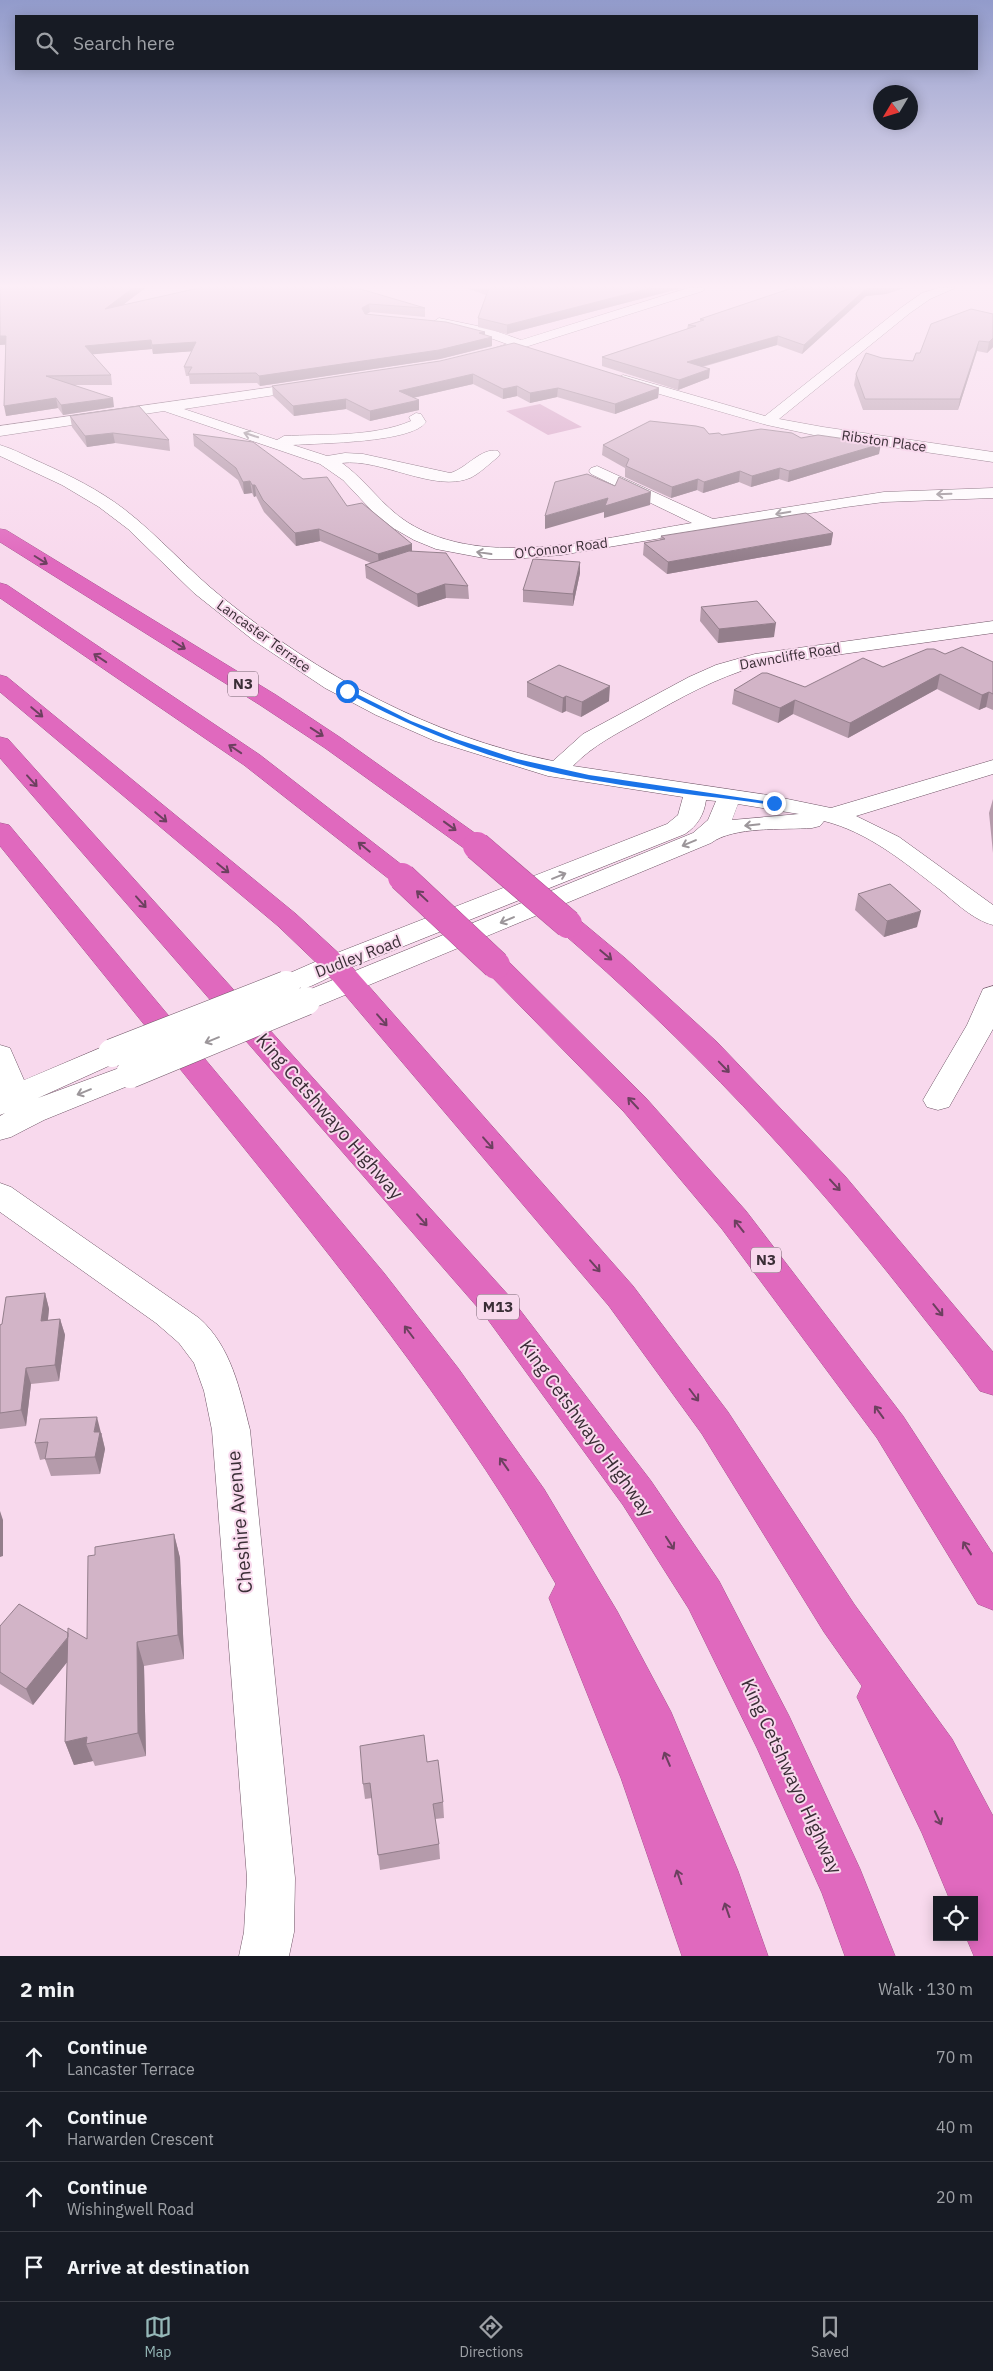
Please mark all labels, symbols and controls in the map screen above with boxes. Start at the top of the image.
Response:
search box [15,15,978,70]
icon: search [33,29,61,57]
text: Search here [73,31,175,55]
north arrow [873,85,918,130]
street label: Ribston Place [840,426,928,456]
one-way arrow [244,430,260,440]
one-way arrow [937,489,953,499]
one-way arrow [775,508,791,518]
street label: O'Connor Road [513,533,609,563]
one-way arrow [476,548,492,558]
one-way arrow [34,555,48,565]
street label: Lancaster Terrace [213,596,315,676]
street label: Dawncliffe Road [738,638,842,674]
one-way arrow [172,641,186,651]
one-way arrow [94,653,108,663]
road number: N3 [228,672,258,696]
route start [336,680,359,703]
one-way arrow [31,707,44,718]
one-way arrow [310,727,324,737]
one-way arrow [228,744,242,754]
one-way arrow [27,774,38,787]
route end [763,792,786,815]
one-way arrow [155,811,168,823]
one-way arrow [745,820,761,830]
one-way arrow [443,821,457,831]
one-way arrow [682,839,697,849]
one-way arrow [358,841,371,852]
one-way arrow [216,862,229,873]
one-way arrow [551,870,566,880]
one-way arrow [416,890,428,902]
one-way arrow [135,896,146,909]
one-way arrow [500,915,515,925]
street label: Dudley Road [312,930,404,982]
one-way arrow [599,949,612,960]
one-way arrow [376,1014,388,1027]
street label: King Cetshwayo Highway [251,1028,409,1205]
one-way arrow [205,1035,220,1045]
one-way arrow [718,1060,730,1073]
one-way arrow [77,1087,92,1097]
one-way arrow [627,1097,639,1109]
one-way arrow [483,1137,494,1150]
one-way arrow [829,1178,841,1191]
one-way arrow [417,1214,428,1227]
one-way arrow [734,1219,744,1233]
road number: N3 [751,1248,781,1272]
one-way arrow [589,1260,600,1273]
road number: M13 [477,1294,519,1320]
one-way arrow [933,1304,944,1317]
one-way arrow [404,1326,415,1339]
street label: King Cetshwayo Highway [515,1335,660,1522]
one-way arrow [689,1388,699,1402]
one-way arrow [873,1406,884,1419]
street label: Cheshire Avenue [221,1450,257,1594]
one-way arrow [499,1457,509,1471]
one-way arrow [665,1536,675,1550]
one-way arrow [962,1542,972,1556]
street label: King Cetshwayo Highway [736,1674,848,1878]
one-way arrow [662,1752,672,1767]
one-way arrow [934,1810,944,1825]
one-way arrow [674,1870,683,1885]
map controls [933,1896,978,1941]
button: locate [933,1896,978,1941]
one-way arrow [722,1903,731,1918]
text: 2 min [20,1975,75,2003]
text: Walk · 130 m [878,1979,973,1999]
text: Continue [67,2035,147,2059]
icon: ahead [20,2043,48,2071]
text: 70 m [936,2047,973,2067]
text: Lancaster Terrace [67,2059,195,2079]
text: Continue [67,2105,147,2129]
icon: ahead [20,2113,48,2141]
text: 40 m [936,2117,973,2137]
text: Harwarden Crescent [67,2129,214,2149]
text: Continue [67,2175,147,2199]
icon: ahead [20,2183,48,2211]
text: 20 m [936,2187,973,2207]
text: Wishingwell Road [67,2199,194,2219]
icon: arrive [20,2253,48,2281]
text: Arrive at destination [67,2255,250,2279]
tab: Map [144,2313,172,2361]
tab: Directions [460,2313,523,2361]
tab: Saved [811,2313,849,2361]

